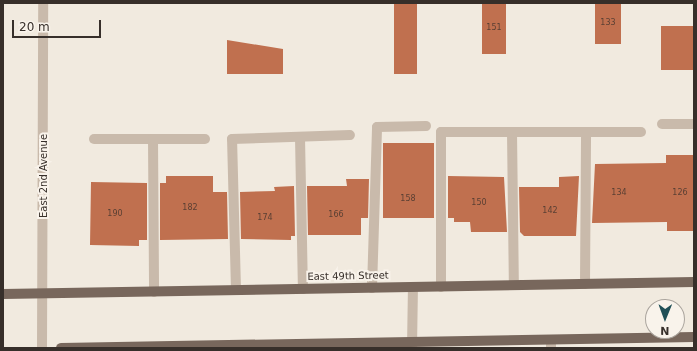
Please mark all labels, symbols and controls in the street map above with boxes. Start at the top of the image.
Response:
scale bar [14,12,103,38]
house number: 133 [600,18,616,28]
text: 20 m [19,20,50,34]
house number: 151 [486,23,502,33]
street label: East 2nd Avenue [38,134,50,218]
house number: 134 [611,188,627,198]
house number: 126 [672,188,688,198]
house number: 158 [400,194,416,204]
house number: 150 [471,198,487,208]
house number: 182 [182,203,198,213]
house number: 142 [542,206,558,216]
house number: 190 [107,209,123,219]
house number: 166 [328,210,344,220]
house number: 174 [257,213,273,223]
street label: East 49th Street [307,269,389,283]
north arrow [645,299,685,339]
text: N [660,324,670,337]

